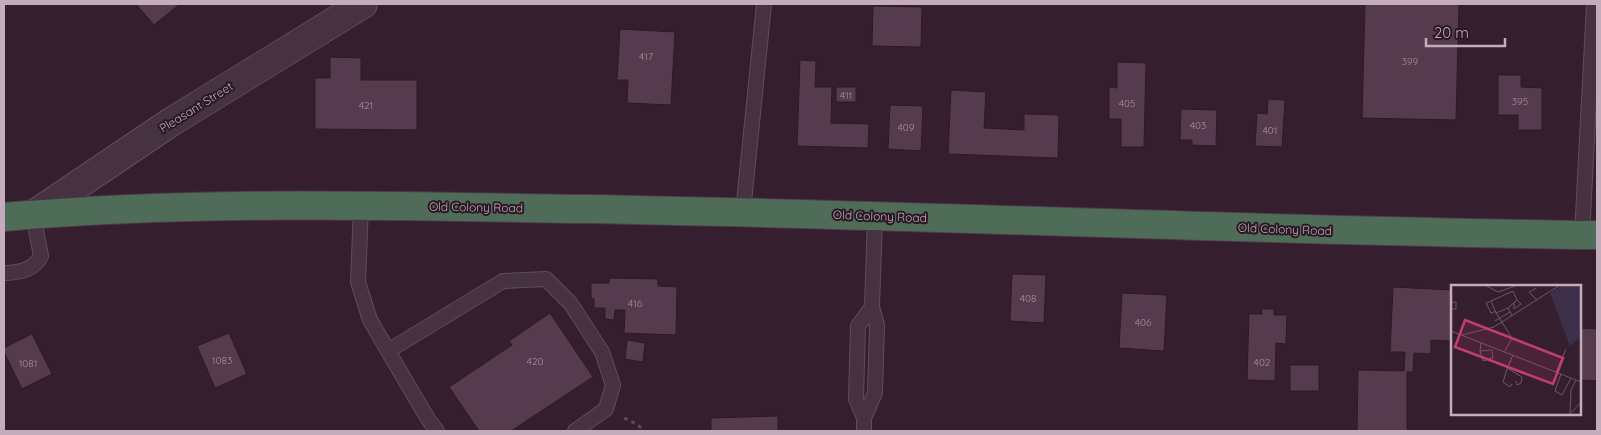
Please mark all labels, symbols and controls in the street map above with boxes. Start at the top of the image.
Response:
scale bar [1426,15,1505,47]
text: 20 m [1434,23,1469,42]
house number: 417 [639,50,653,63]
house number: 399 [1402,55,1419,68]
street label: Pleasant Street [156,78,236,136]
house number: 411 [840,89,852,102]
house number: 395 [1512,95,1528,108]
house number: 405 [1119,97,1135,110]
house number: 421 [359,99,373,112]
house number: 403 [1190,119,1206,132]
house number: 409 [898,121,915,134]
house number: 401 [1263,124,1277,137]
street label: Old Colony Road [429,199,523,215]
street label: Old Colony Road [833,207,927,225]
street label: Old Colony Road [1238,220,1332,238]
inset map [1451,285,1581,415]
house number: 408 [1020,292,1036,305]
house number: 416 [628,297,643,310]
house number: 406 [1135,316,1152,329]
house number: 1083 [212,354,232,367]
house number: 420 [527,355,543,368]
house number: 402 [1254,356,1271,369]
house number: 1081 [19,357,37,370]

